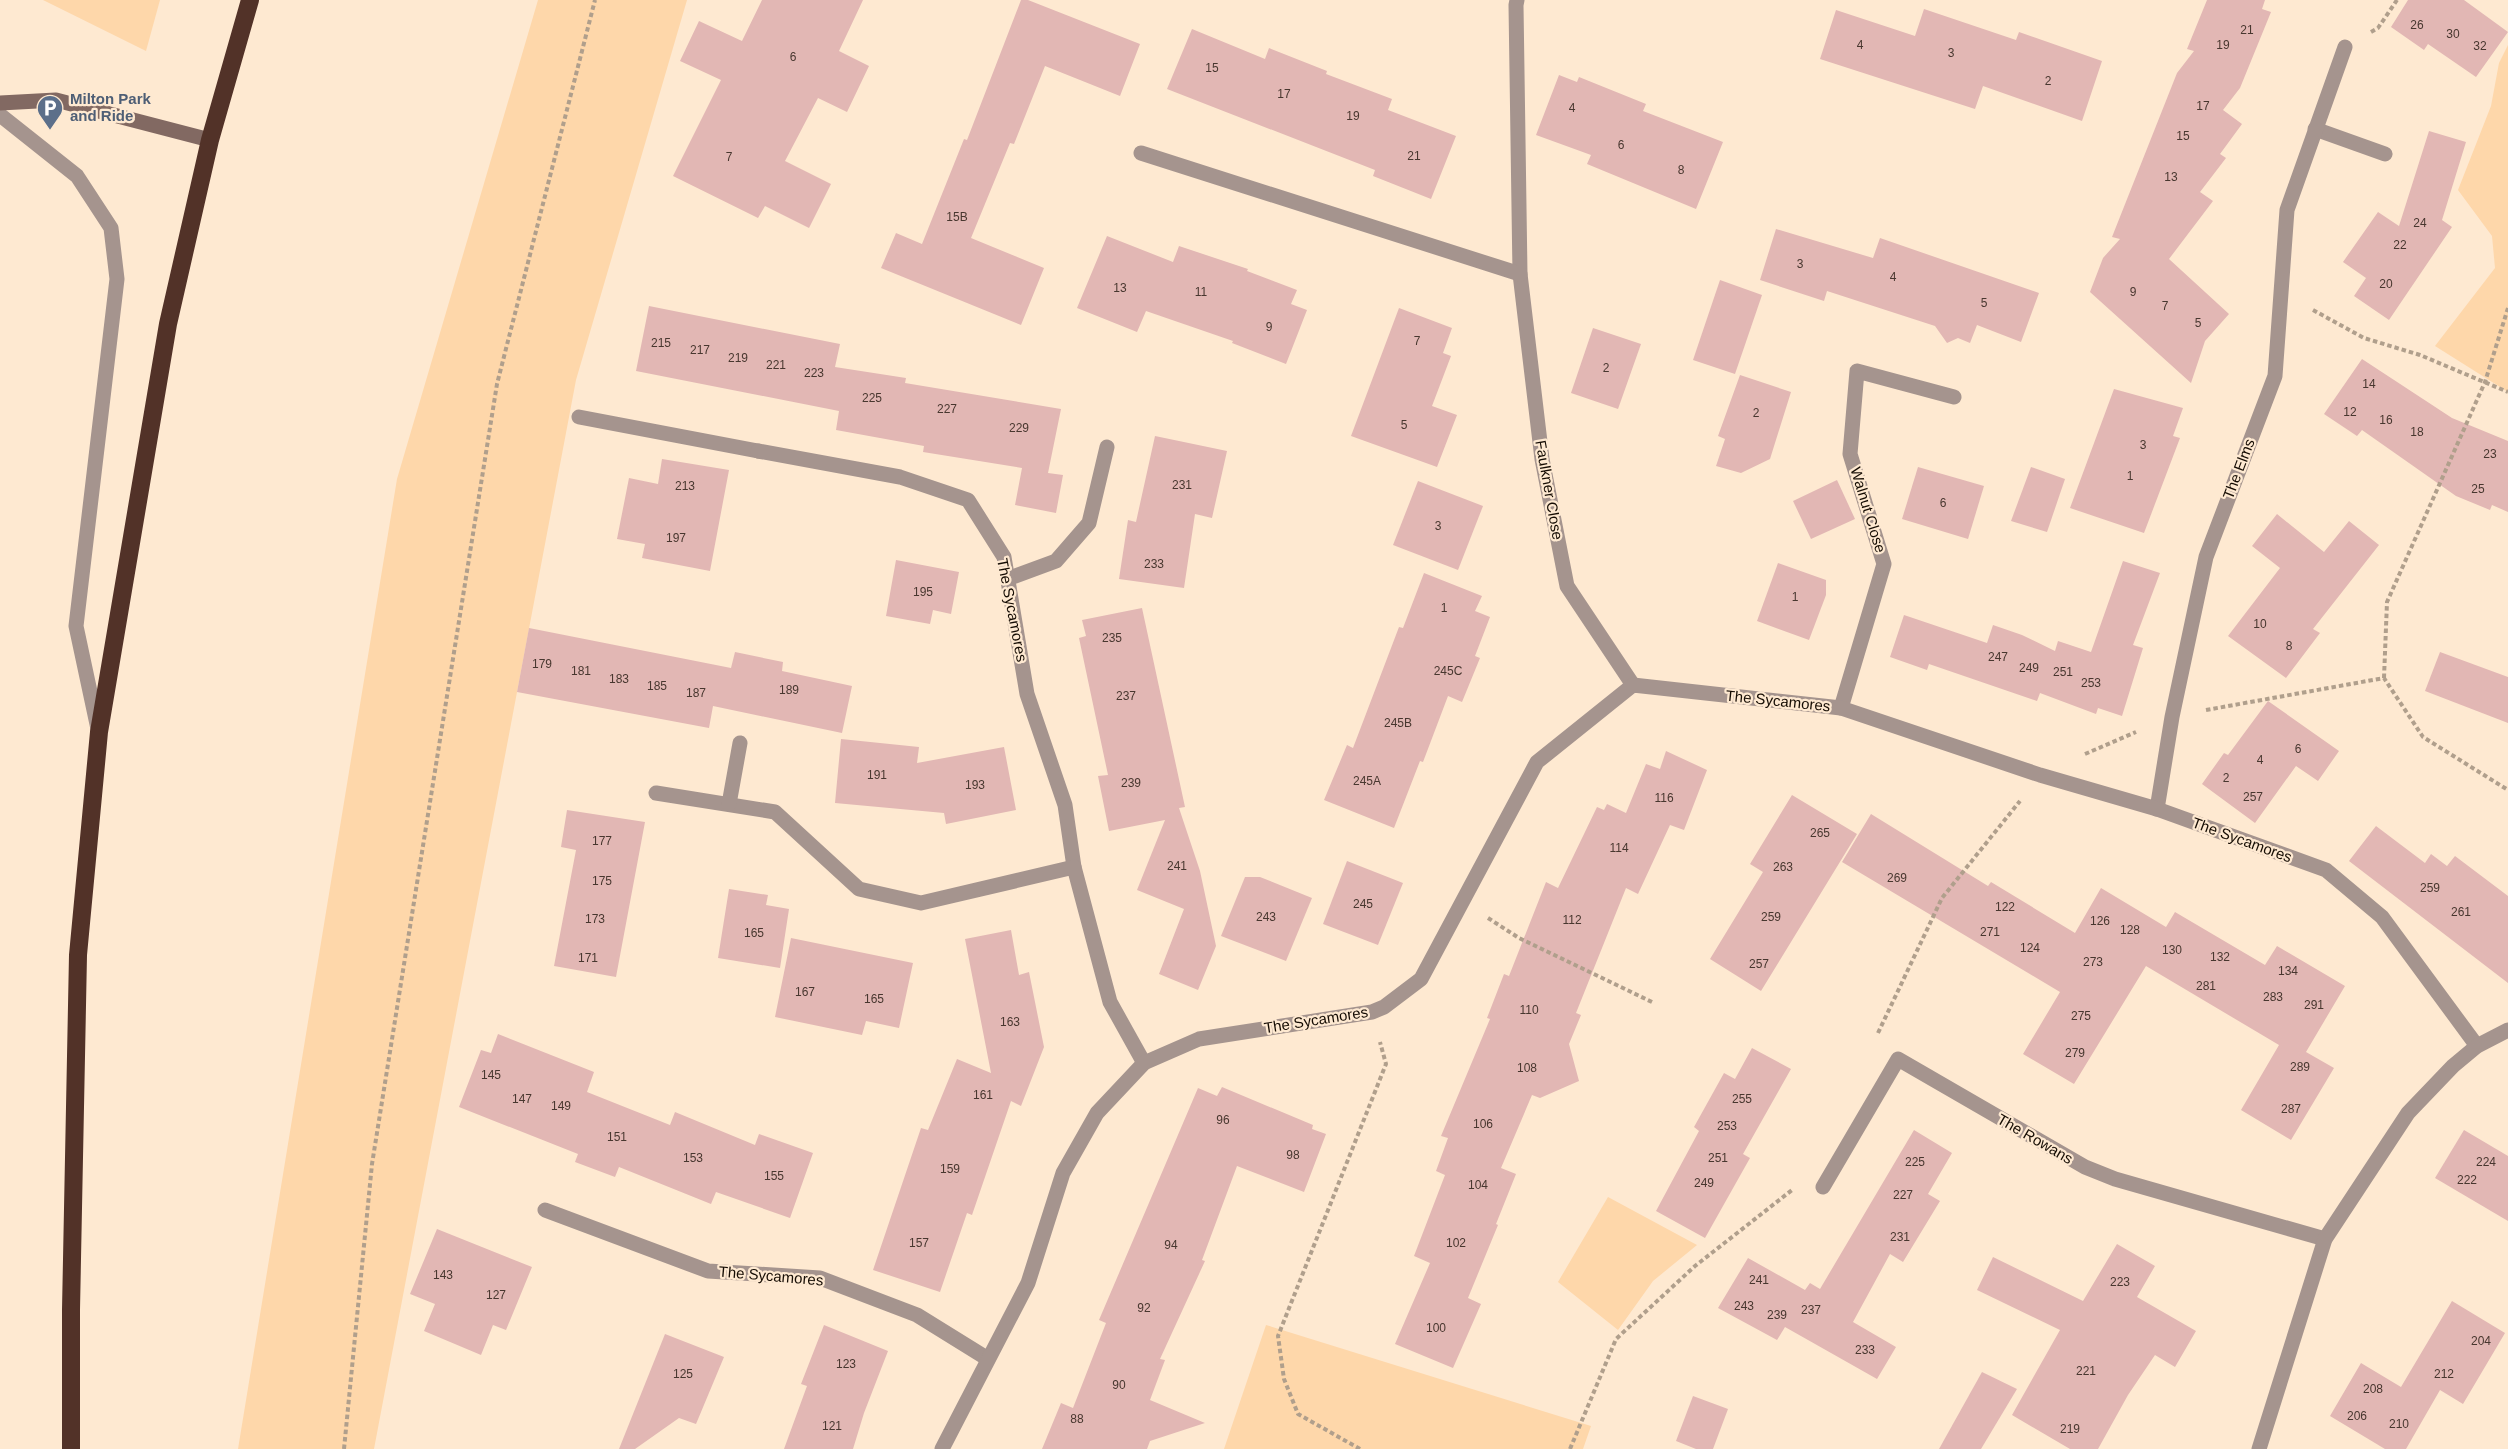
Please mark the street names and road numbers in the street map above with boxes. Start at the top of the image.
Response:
street label: The Elms [2219,436,2258,501]
street label: Faulkner Close [1532,439,1567,541]
street label: Walnut Close [1847,465,1890,555]
street label: The Sycamores [994,557,1031,663]
street label: The Sycamores [1725,687,1831,714]
street label: The Sycamores [2190,814,2294,865]
street label: The Sycamores [1263,1003,1369,1036]
street label: The Rowans [1995,1110,2076,1167]
street label: The Sycamores [718,1262,824,1289]

